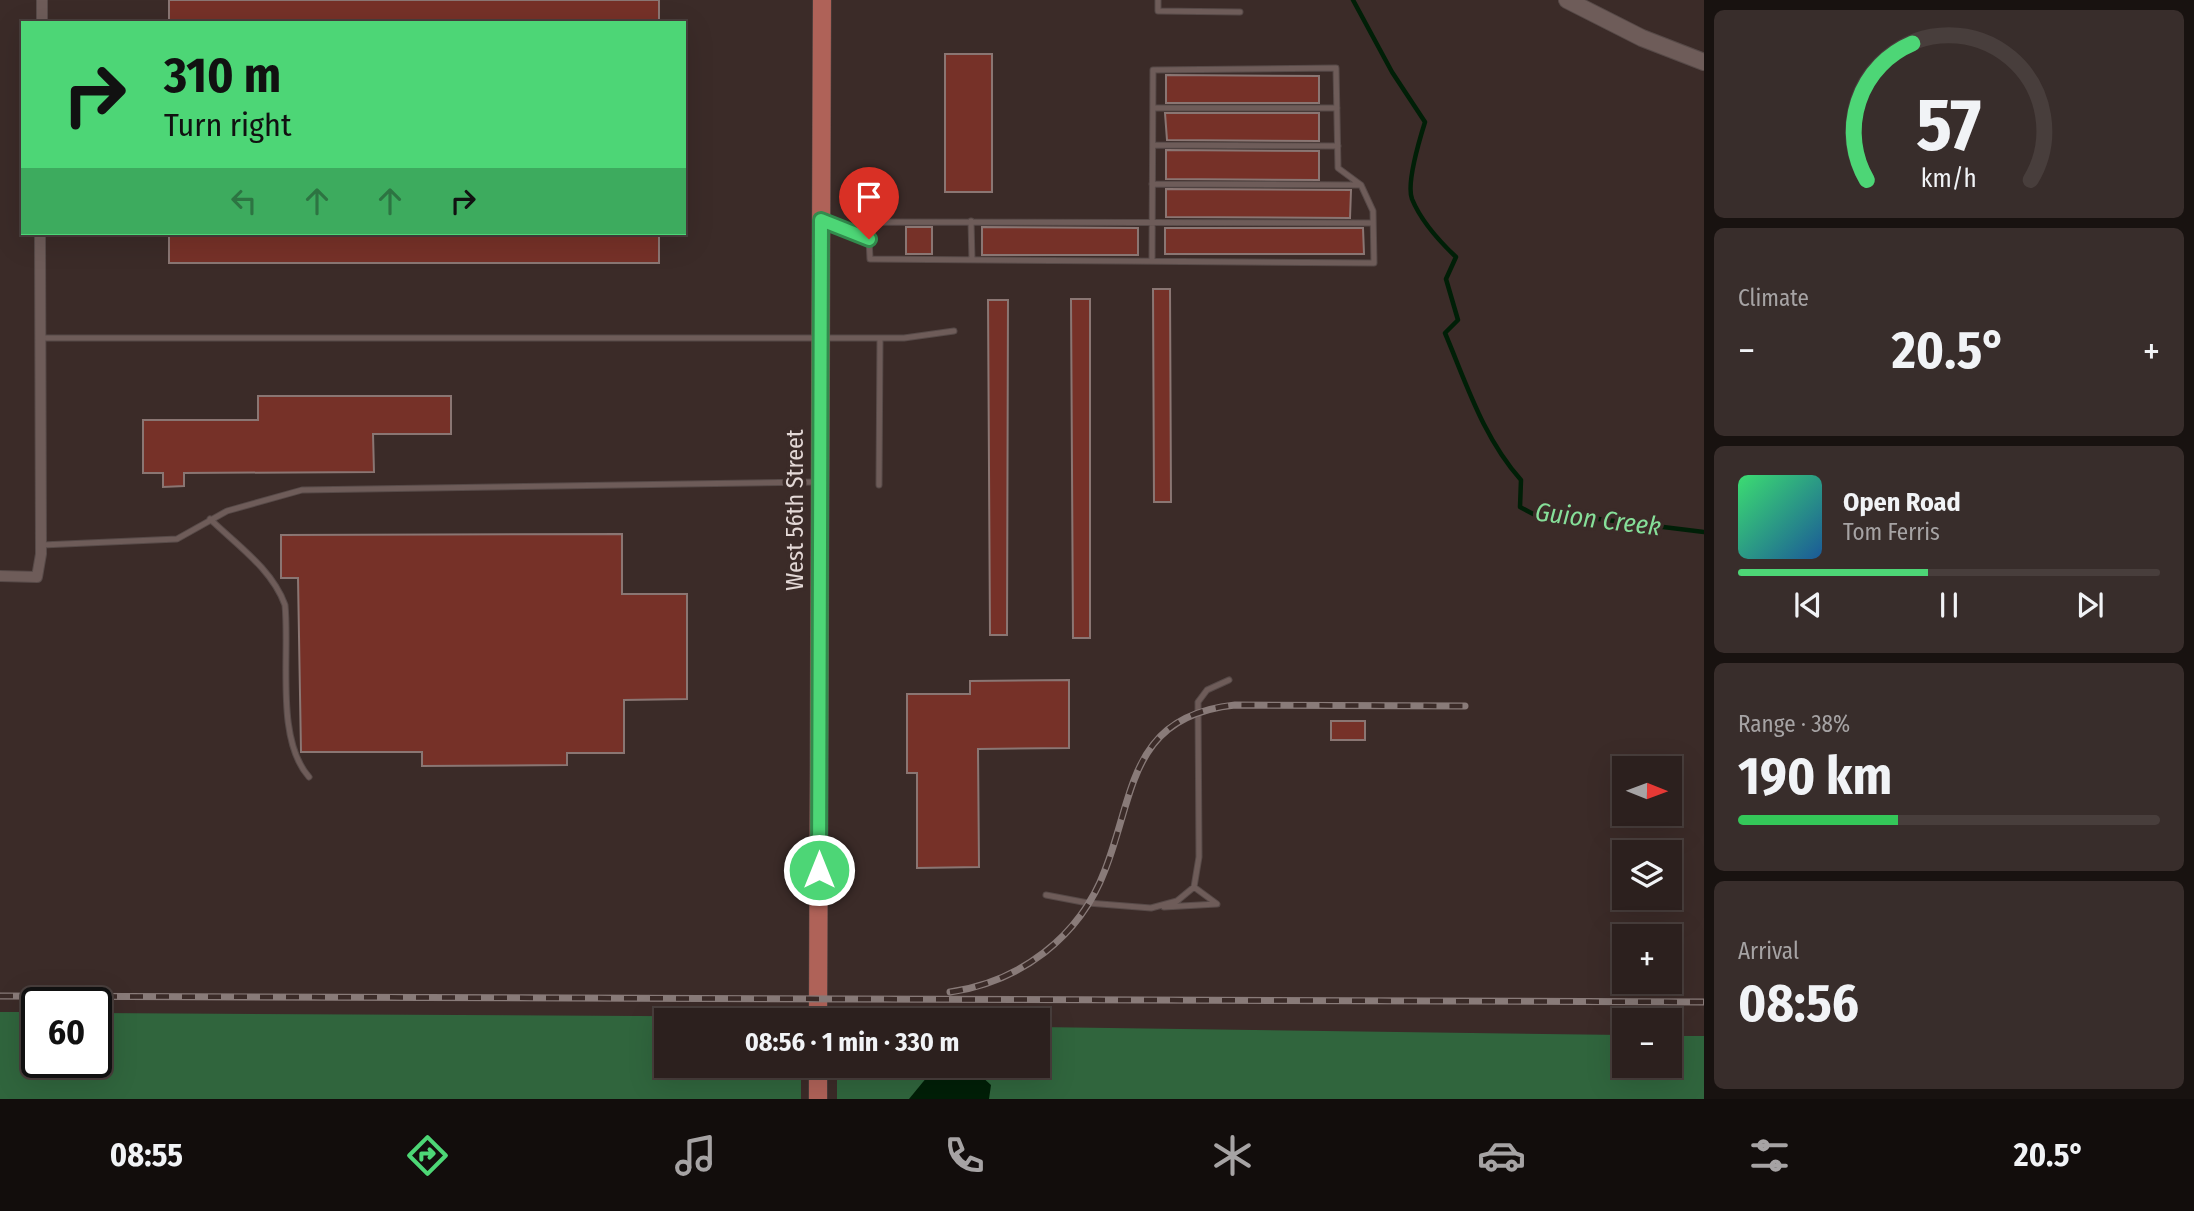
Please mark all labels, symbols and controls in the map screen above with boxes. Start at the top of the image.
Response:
text: 310 m [164,46,281,105]
icon: right [49,49,140,140]
text: 57 [1916,82,1982,169]
text: Turn right [164,106,291,144]
text: km/h [1921,164,1977,194]
pin [839,167,899,239]
icon: arrive [850,178,888,216]
icon: left [225,182,263,220]
icon: ahead [298,182,336,220]
icon: ahead [371,182,409,220]
icon: right [444,182,482,220]
text: Climate [1738,284,1809,312]
text: 20.5° [1892,319,2006,382]
text: − [1738,328,1755,374]
text: + [2143,328,2160,374]
street label: West 56th Street [781,429,809,591]
text: Open Road [1843,487,1961,518]
water label: Guion Creek [1533,496,1663,543]
text: Tom Ferris [1843,518,1940,546]
icon: previous [1789,586,1827,624]
icon: pause [1930,586,1968,624]
icon: next [2071,586,2109,624]
text: Range · 38% [1738,710,1850,738]
text: 190 km [1738,745,1892,808]
north arrow [1612,756,1682,826]
map controls [1612,756,1682,1078]
position arrow [782,833,856,907]
button: layers [1612,840,1682,910]
button: + [1612,924,1682,994]
text: Arrival [1738,937,1799,965]
text: 08:56 [1738,972,1859,1035]
speed limit sign: 60 [21,987,112,1078]
button: − [1612,1008,1682,1078]
text: 08:56 · 1 min · 330 m [745,1027,959,1058]
icon: directions [403,1131,452,1180]
icon: music [671,1131,720,1180]
icon: phone [940,1131,989,1180]
icon: climate [1208,1131,1257,1180]
icon: car [1477,1131,1526,1180]
icon: filters [1745,1131,1794,1180]
text: 08:55 [110,1136,183,1174]
text: 20.5° [2014,1136,2084,1174]

